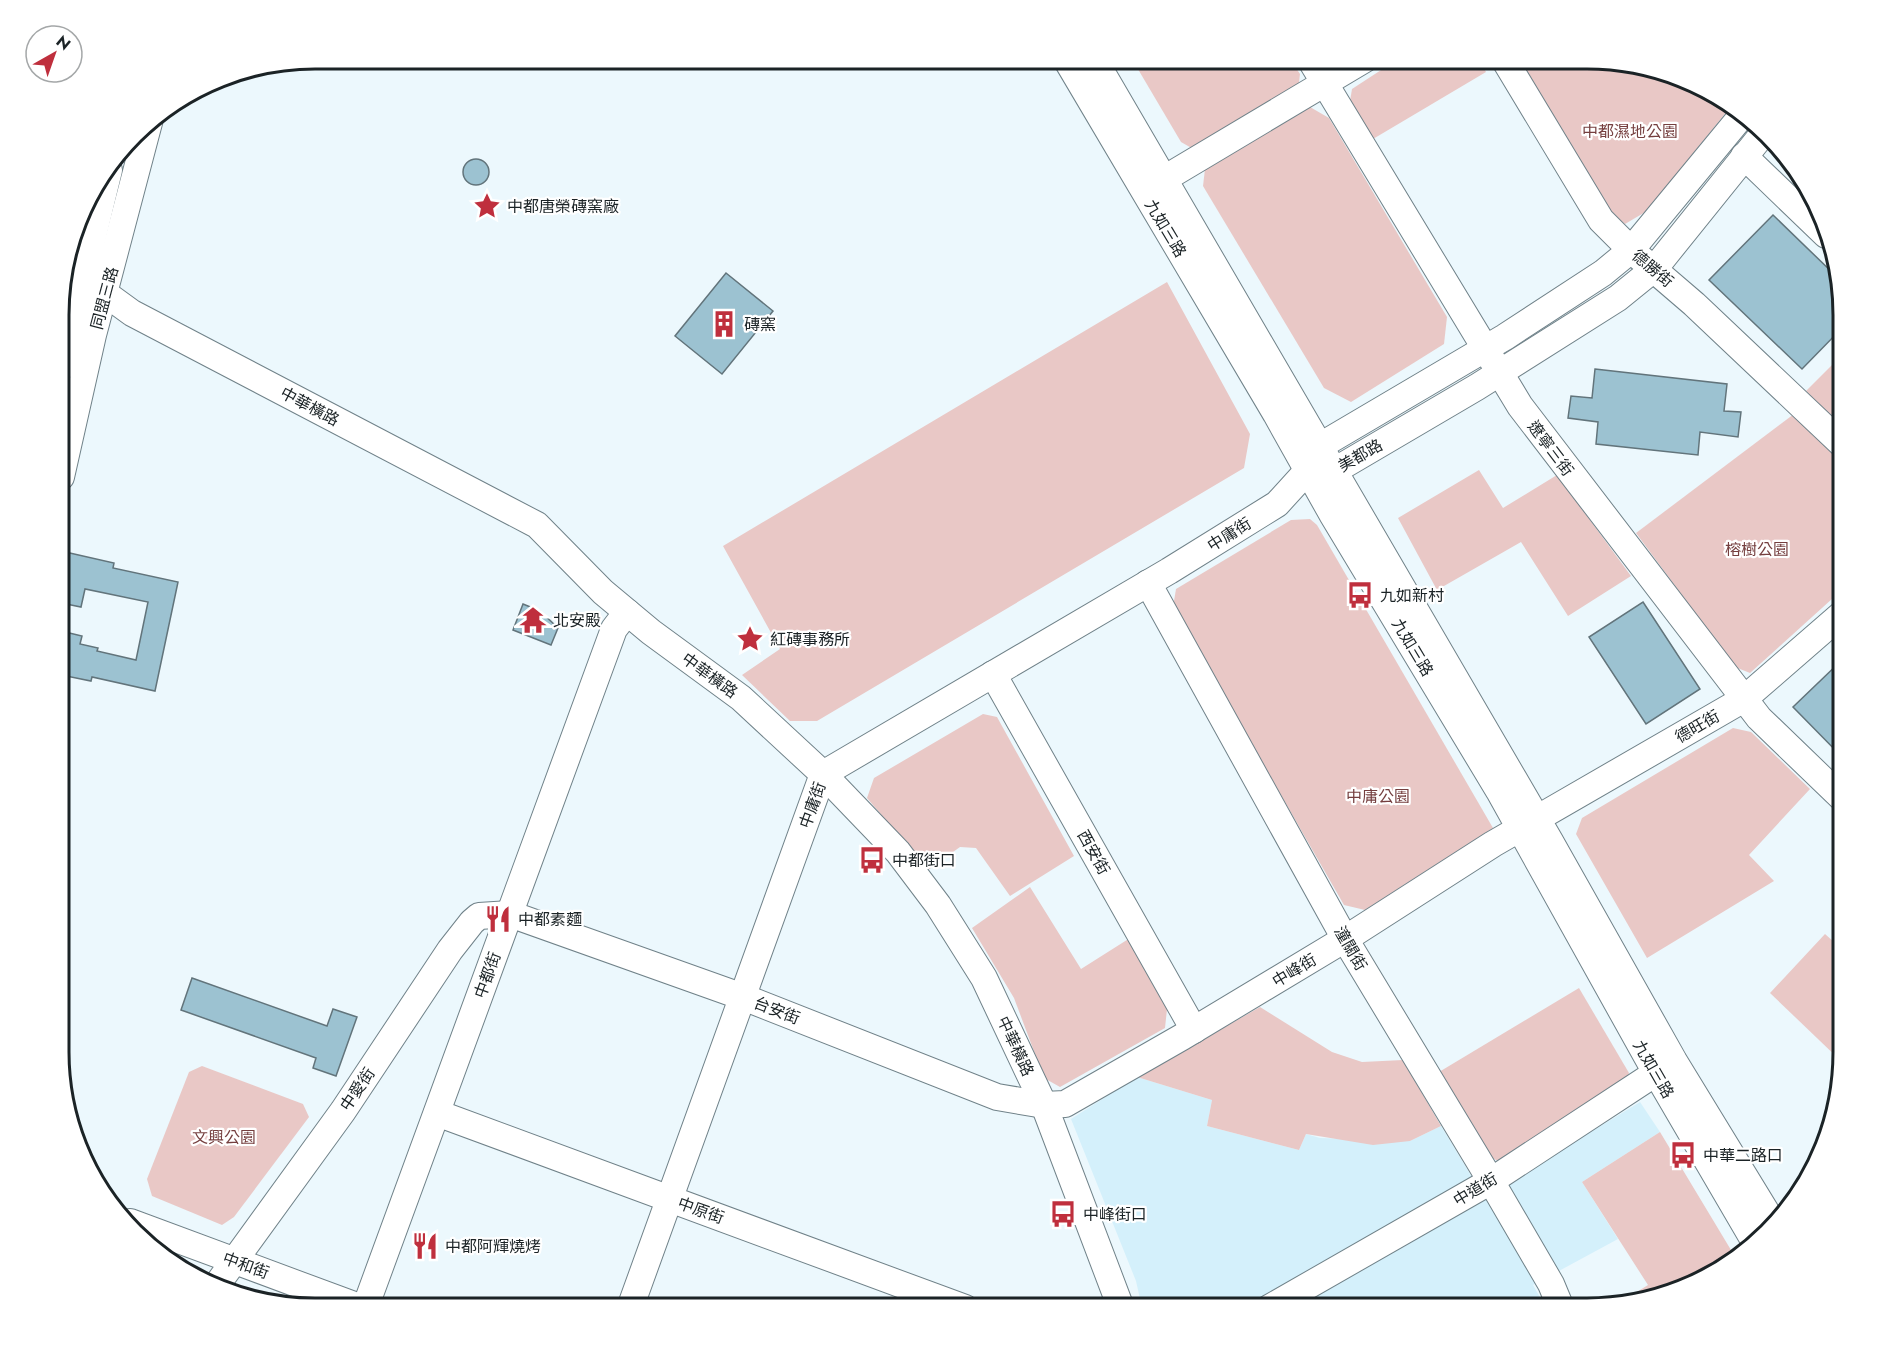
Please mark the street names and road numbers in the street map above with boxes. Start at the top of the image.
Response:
street label: 九如三路 [1139,195,1192,262]
street label: 德勝街 [1627,244,1678,293]
street label: 同盟三路 [85,264,124,332]
street label: 中華橫路 [276,381,343,432]
street label: 遼寧三街 [1522,416,1579,481]
street label: 美都路 [1334,433,1387,477]
street label: 中庸街 [1203,512,1256,557]
street label: 九如三路 [1386,614,1439,681]
street label: 中華橫路 [677,647,742,704]
street label: 德旺街 [1671,704,1724,748]
street label: 中庸街 [793,779,831,832]
street label: 西安街 [1072,826,1115,879]
street label: 潼關街 [1329,922,1373,975]
street label: 中峰街 [1268,948,1321,993]
street label: 中都街 [468,949,506,1002]
street label: 台安街 [750,991,803,1030]
street label: 中華橫路 [992,1012,1039,1080]
street label: 九如三路 [1628,1036,1680,1103]
street label: 中愛街 [334,1063,380,1116]
street label: 中道街 [1449,1167,1502,1212]
street label: 中原街 [674,1191,727,1229]
street label: 中和街 [219,1246,272,1284]

